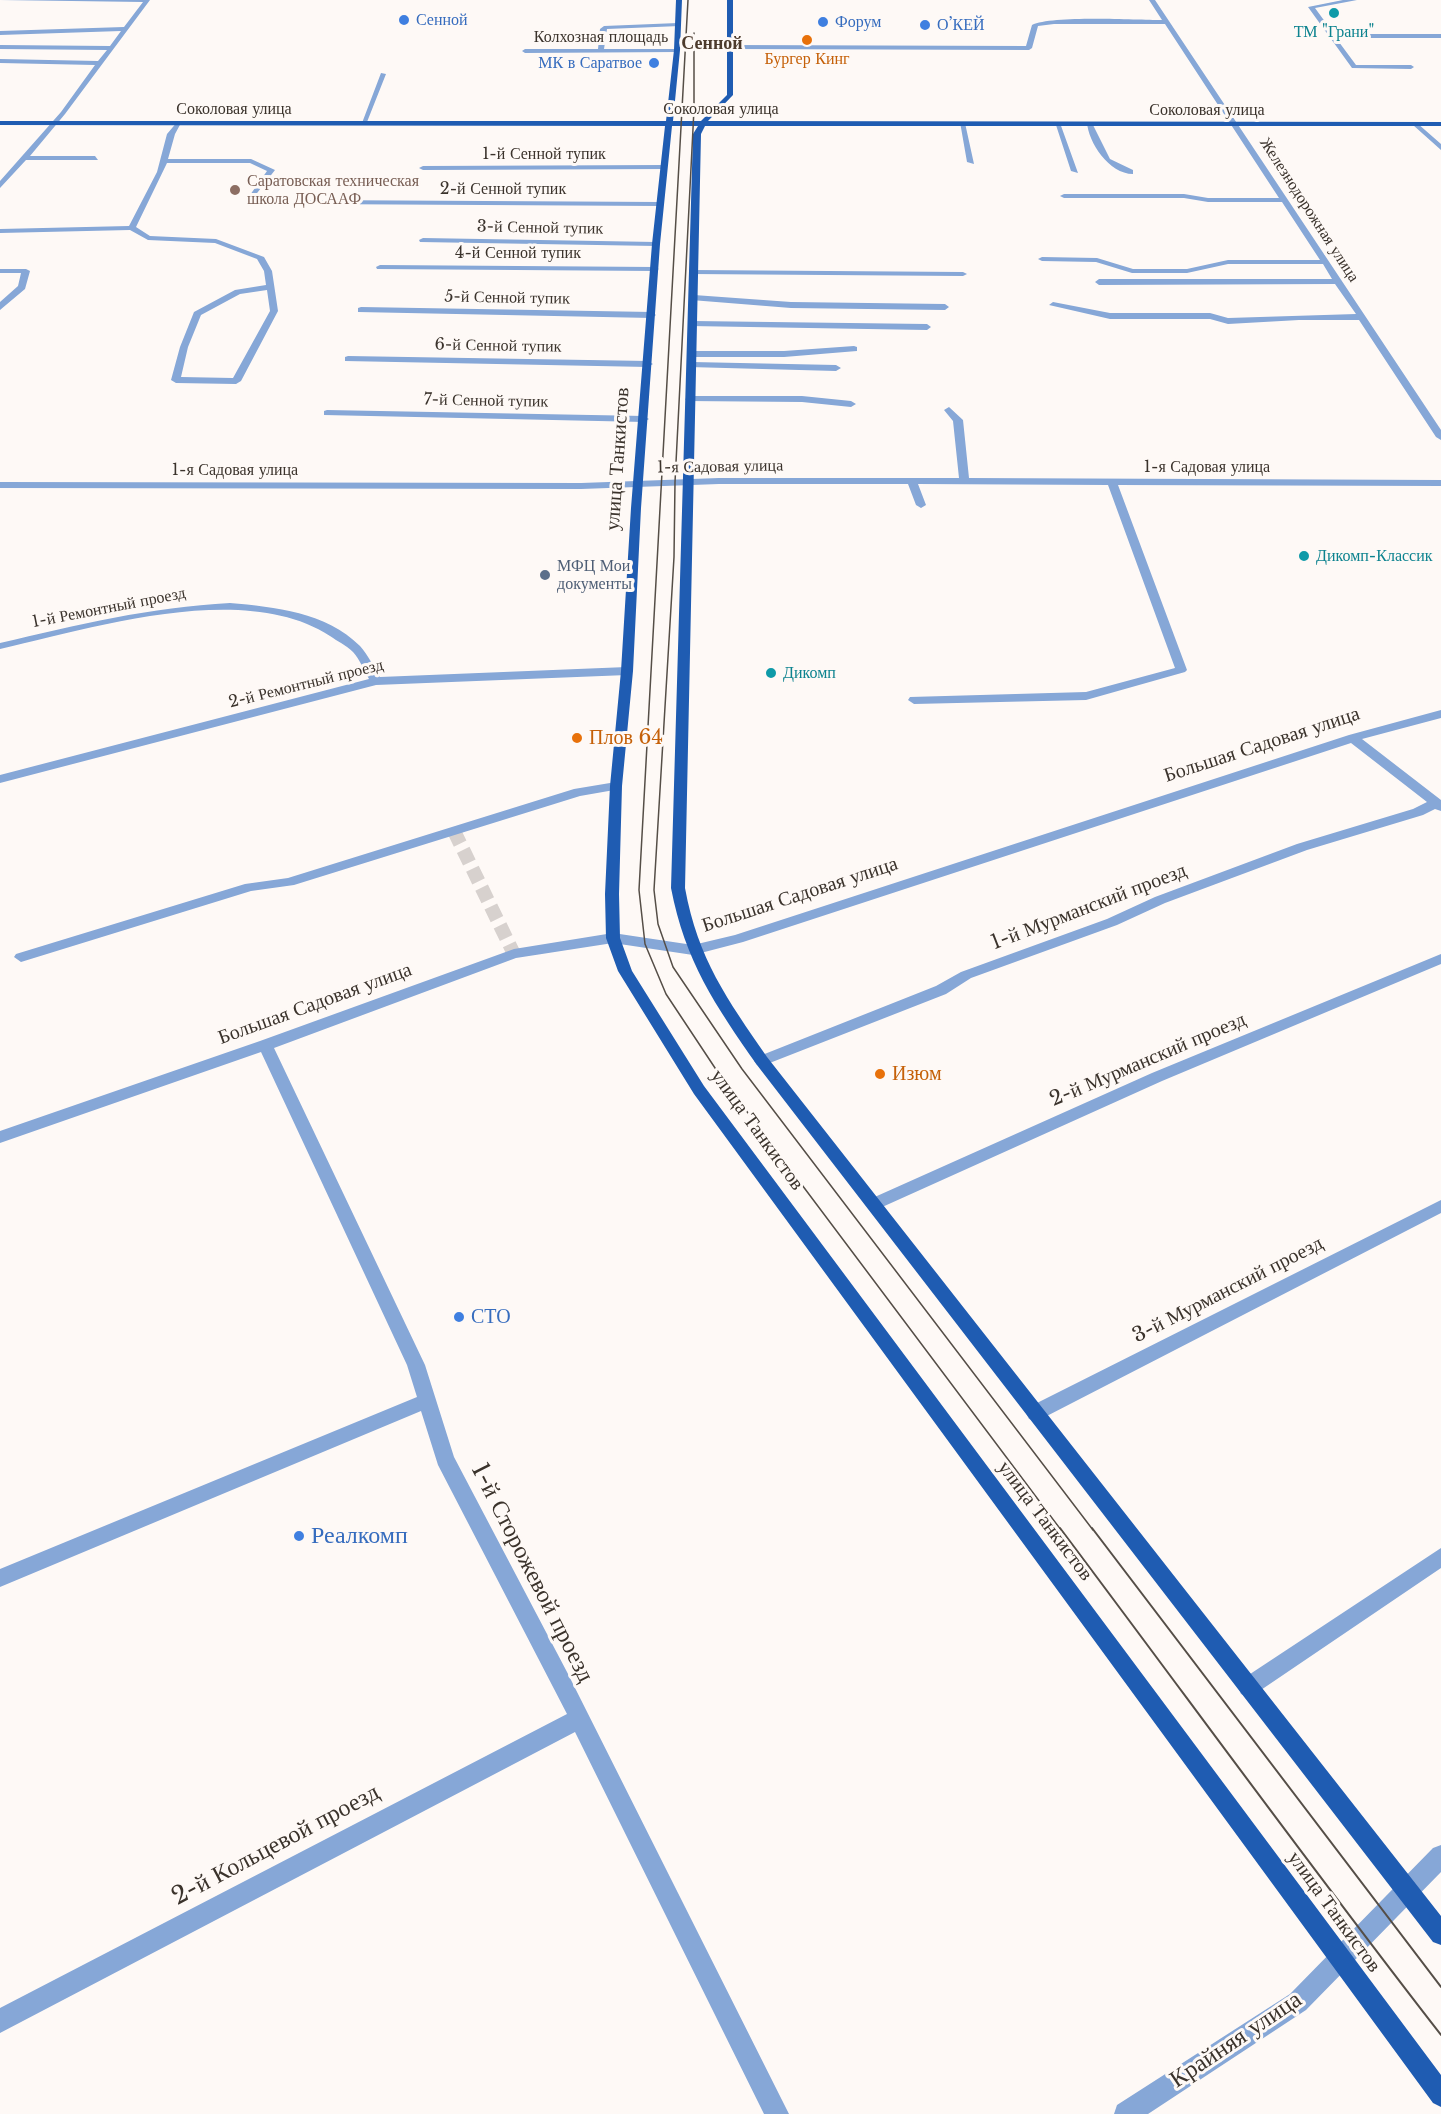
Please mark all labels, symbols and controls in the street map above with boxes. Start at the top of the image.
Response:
marker: ТМ "Грани" [1327,6,1341,20]
place label: Сенной [416,10,468,30]
place label: Форум [835,12,881,32]
marker: Сенной [397,13,411,27]
marker: Форум [816,15,830,29]
place label: О’КЕЙ [937,15,985,35]
marker: О’КЕЙ [918,18,932,32]
place label: ТМ "Грани" [1294,22,1374,42]
street label: Колхозная площадь [534,27,668,47]
district label: Сенной [681,33,743,55]
marker: Бургер Кинг [800,33,814,47]
place label: Бургер Кинг [764,49,850,69]
place label: МК в Саратвое [538,53,642,73]
marker: МК в Саратвое [647,56,661,70]
street label: Соколовая улица [176,99,292,119]
street label: Соколовая улица [663,99,779,119]
street label: Соколовая улица [1149,100,1265,120]
street label: Железнодорожная улица [1255,134,1363,286]
street label: 1-й Сенной тупик [482,144,606,164]
place label: Саратовская техническая школа ДОСААФ [247,171,419,209]
street label: 2-й Сенной тупик [440,179,566,199]
marker: Саратовская техническая школа ДОСААФ [228,183,242,197]
street label: 3-й Сенной тупик [477,217,603,239]
street label: 4-й Сенной тупик [455,243,581,263]
street label: 5-й Сенной тупик [444,287,570,309]
street label: 6-й Сенной тупик [434,335,562,357]
street label: улица Танкистов [601,387,635,531]
street label: 7-й Сенной тупик [424,390,548,412]
street label: 1-я Садовая улица [657,456,783,478]
street label: 1-я Садовая улица [1144,457,1270,477]
street label: 1-я Садовая улица [172,460,298,480]
place label: Дикомп-Классик [1316,546,1433,566]
marker: Дикомп-Классик [1297,549,1311,563]
place label: МФЦ Мои документы [557,556,632,594]
marker: МФЦ Мои документы [538,568,552,582]
street label: 1-й Ремонтный проезд [31,584,187,632]
street label: 2-й Ремонтный проезд [227,656,385,712]
place label: Дикомп [783,663,836,683]
marker: Дикомп [764,666,778,680]
street label: Большая Садовая улица [1161,702,1363,788]
place label: Плов 64 [589,726,663,750]
marker: Плов 64 [570,731,584,745]
street label: Большая Садовая улица [699,852,901,938]
street label: 1-й Мурманский проезд [988,859,1190,955]
street label: Большая Садовая улица [215,958,415,1050]
street label: 2-й Мурманский проезд [1046,1008,1250,1112]
place label: Изюм [892,1062,942,1086]
street label: улица Танкистов [705,1065,809,1195]
marker: Изюм [873,1067,887,1081]
street label: 3-й Мурманский проезд [1129,1231,1327,1349]
place label: СТО [471,1305,511,1329]
marker: СТО [452,1310,466,1324]
street label: улица Танкистов [992,1456,1098,1586]
street label: 1-й Сторожевой проезд [464,1459,600,1687]
place label: Реалкомп [311,1522,408,1550]
marker: Реалкомп [292,1529,306,1543]
street label: 2-й Кольцевой проезд [167,1778,385,1912]
street label: улица Танкистов [1282,1847,1386,1977]
street label: Крайняя улица [1165,1985,1307,2095]

